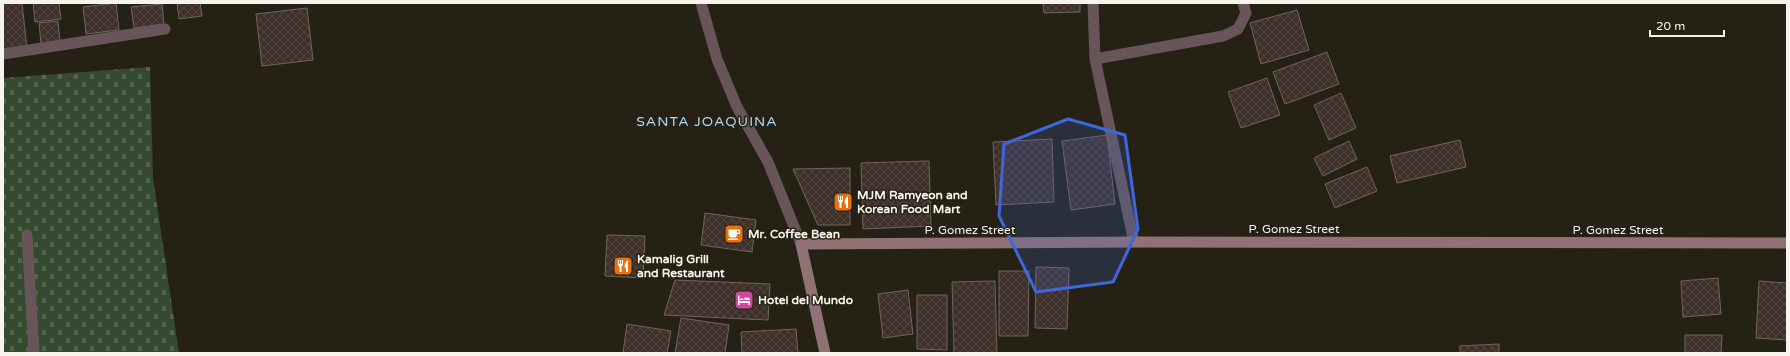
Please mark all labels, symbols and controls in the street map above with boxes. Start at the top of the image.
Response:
scale bar [1650,12,1724,38]
text: 20 m [1656,19,1685,33]
district label: SANTA JOAQUINA [636,113,778,130]
place label: MJM Ramyeon and Korean Food Mart [857,188,968,216]
restaurant icon: MJM Ramyeon and Korean Food Mart [832,191,854,213]
street label: P. Gomez Street [1249,222,1340,236]
cafe icon: Mr. Coffee Bean [723,223,745,245]
street label: P. Gomez Street [925,223,1016,237]
street label: P. Gomez Street [1573,223,1664,237]
place label: Mr. Coffee Bean [748,227,840,241]
place label: Kamalig Grill and Restaurant [637,252,725,280]
restaurant icon: Kamalig Grill and Restaurant [612,255,634,277]
hotel icon: Hotel del Mundo [733,289,755,311]
place label: Hotel del Mundo [758,293,853,307]

